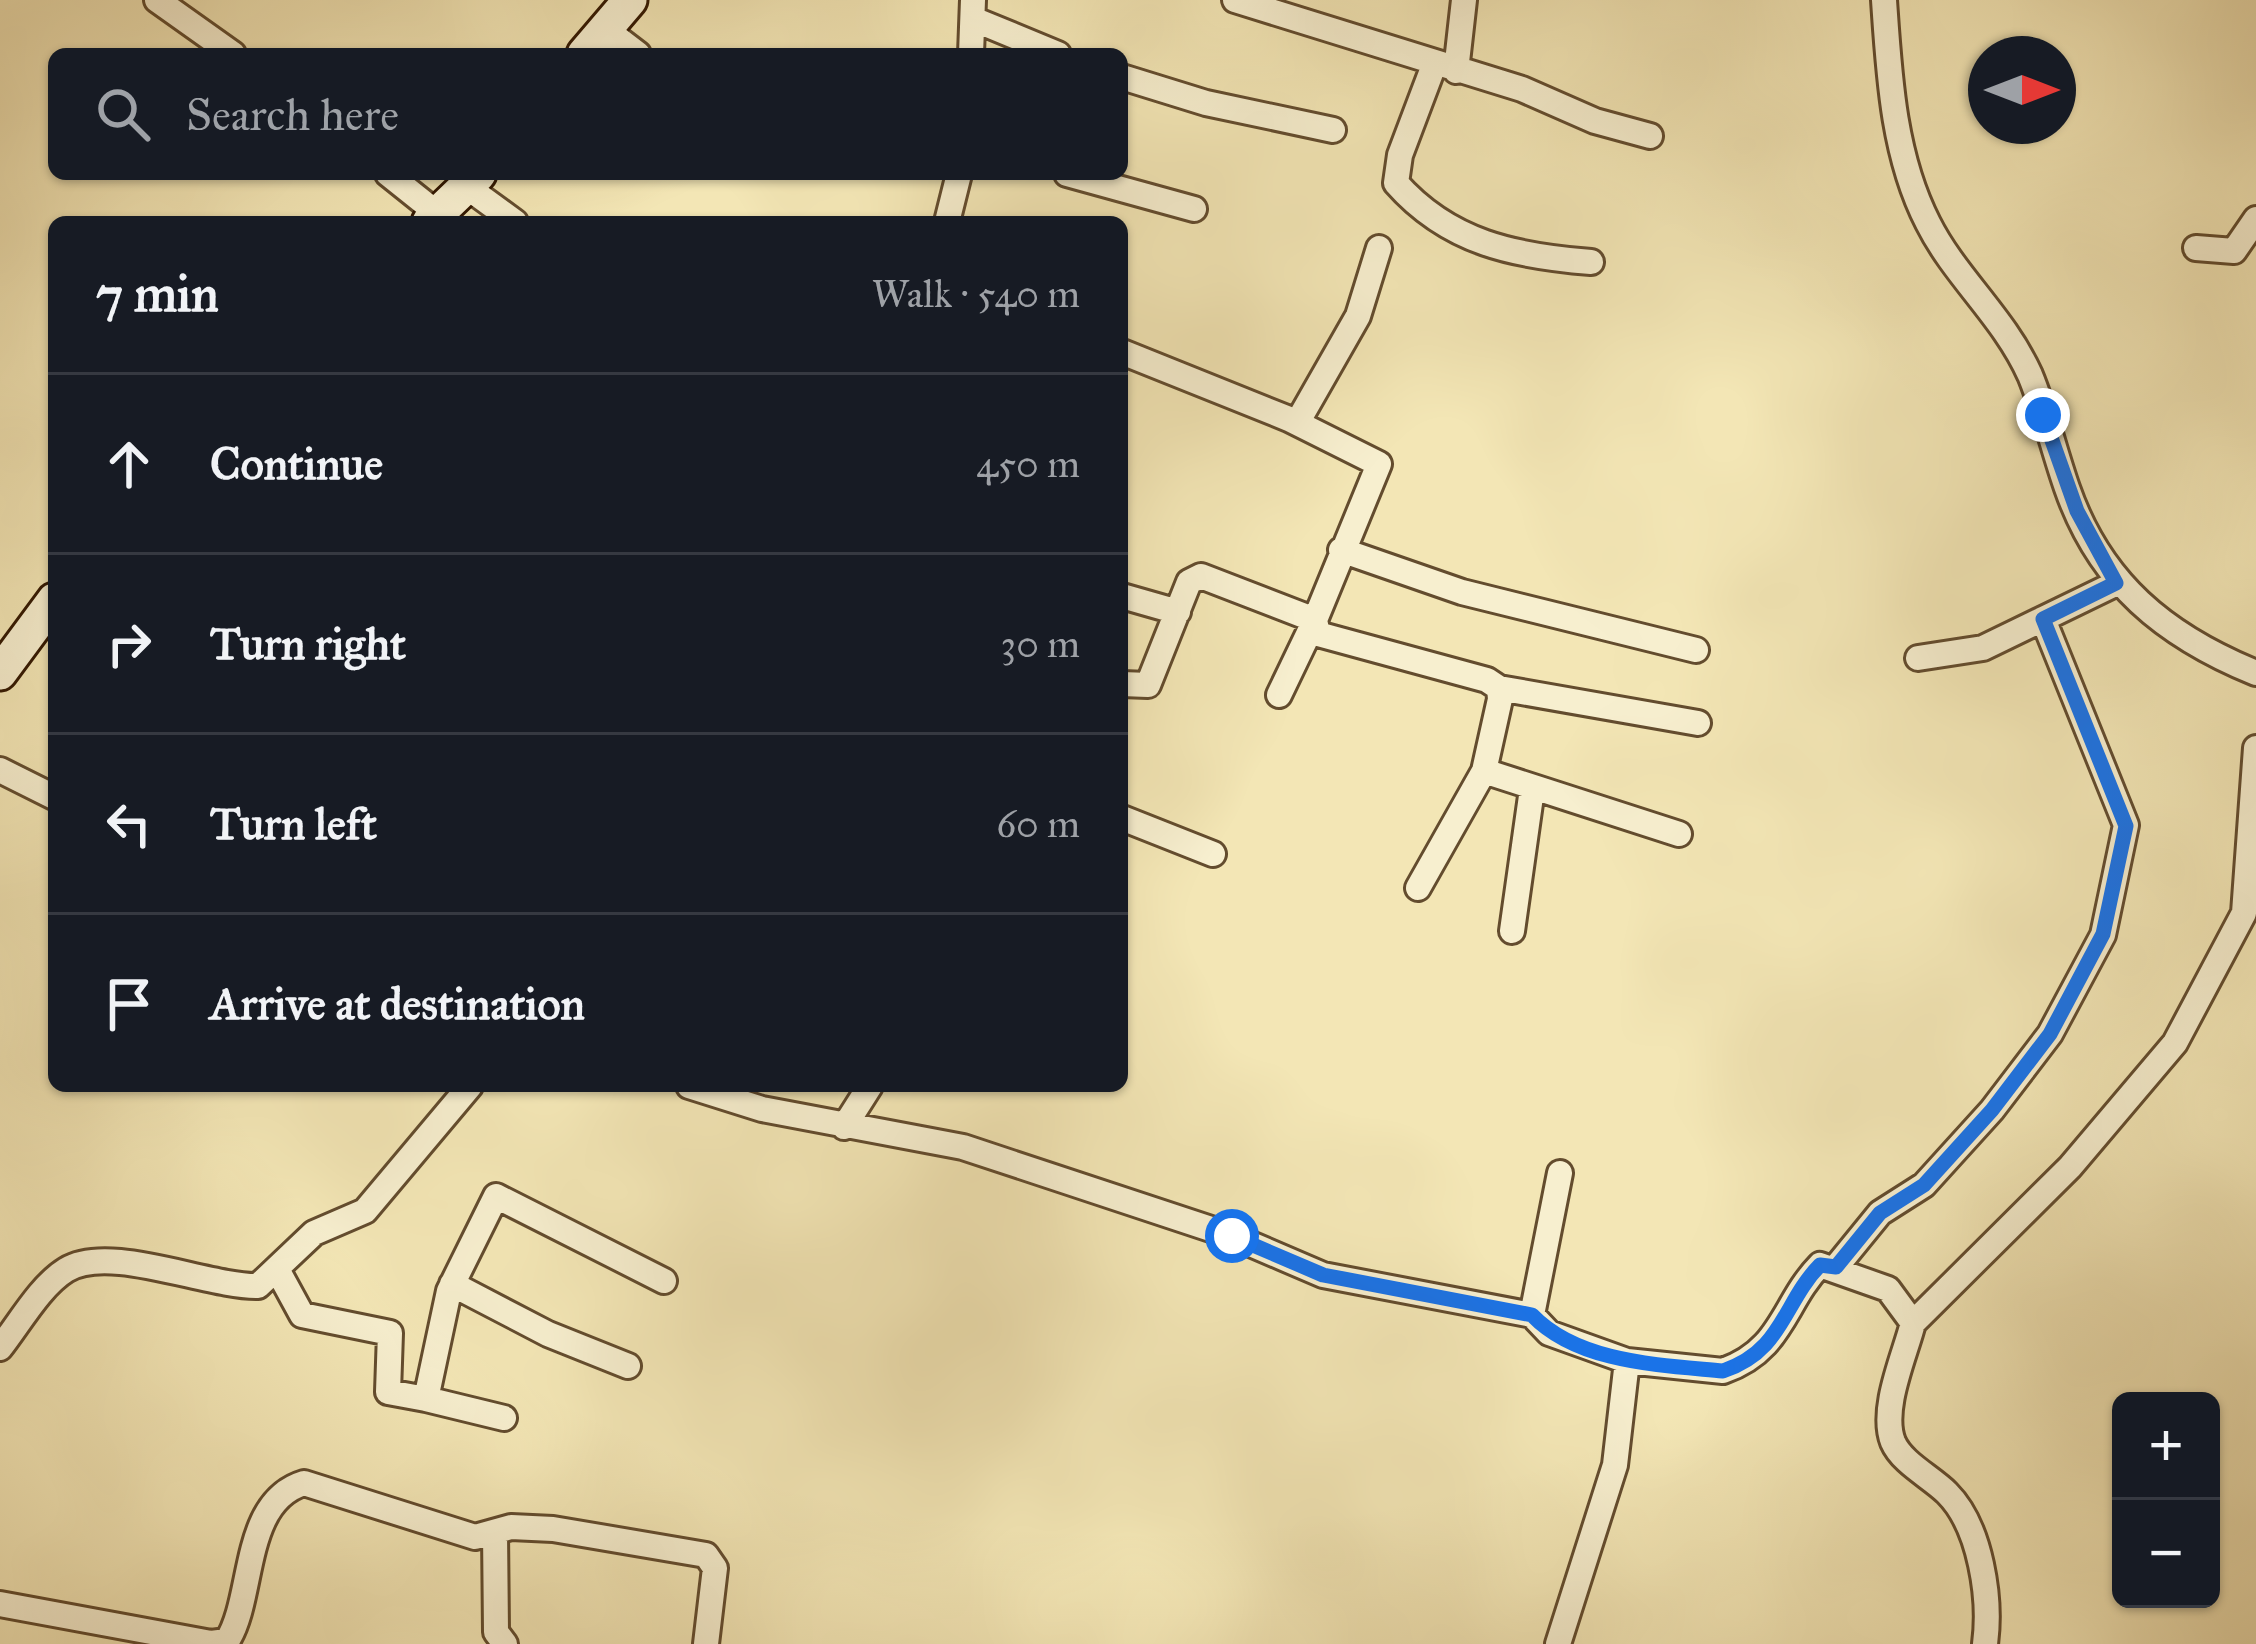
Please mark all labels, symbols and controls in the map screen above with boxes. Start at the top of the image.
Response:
north arrow [1968,36,2076,144]
search box [48,48,1128,180]
icon: search [90,81,156,147]
text: Search here [186,87,399,142]
text: 7 min [96,263,219,325]
text: Walk · 540 m [872,270,1080,318]
route end [2016,388,2070,442]
icon: ahead [96,431,162,497]
text: Continue [210,436,383,491]
text: 450 m [976,440,1080,488]
icon: right [96,611,162,677]
text: Turn right [210,616,406,671]
text: 30 m [1001,620,1080,668]
icon: left [96,791,162,857]
text: Turn left [210,796,377,851]
text: 60 m [996,800,1080,848]
icon: arrive [96,971,162,1037]
text: Arrive at destination [210,976,585,1031]
route start [1205,1209,1259,1263]
map controls [2112,1392,2220,1608]
button: + [2112,1392,2220,1500]
button: − [2112,1500,2220,1608]

